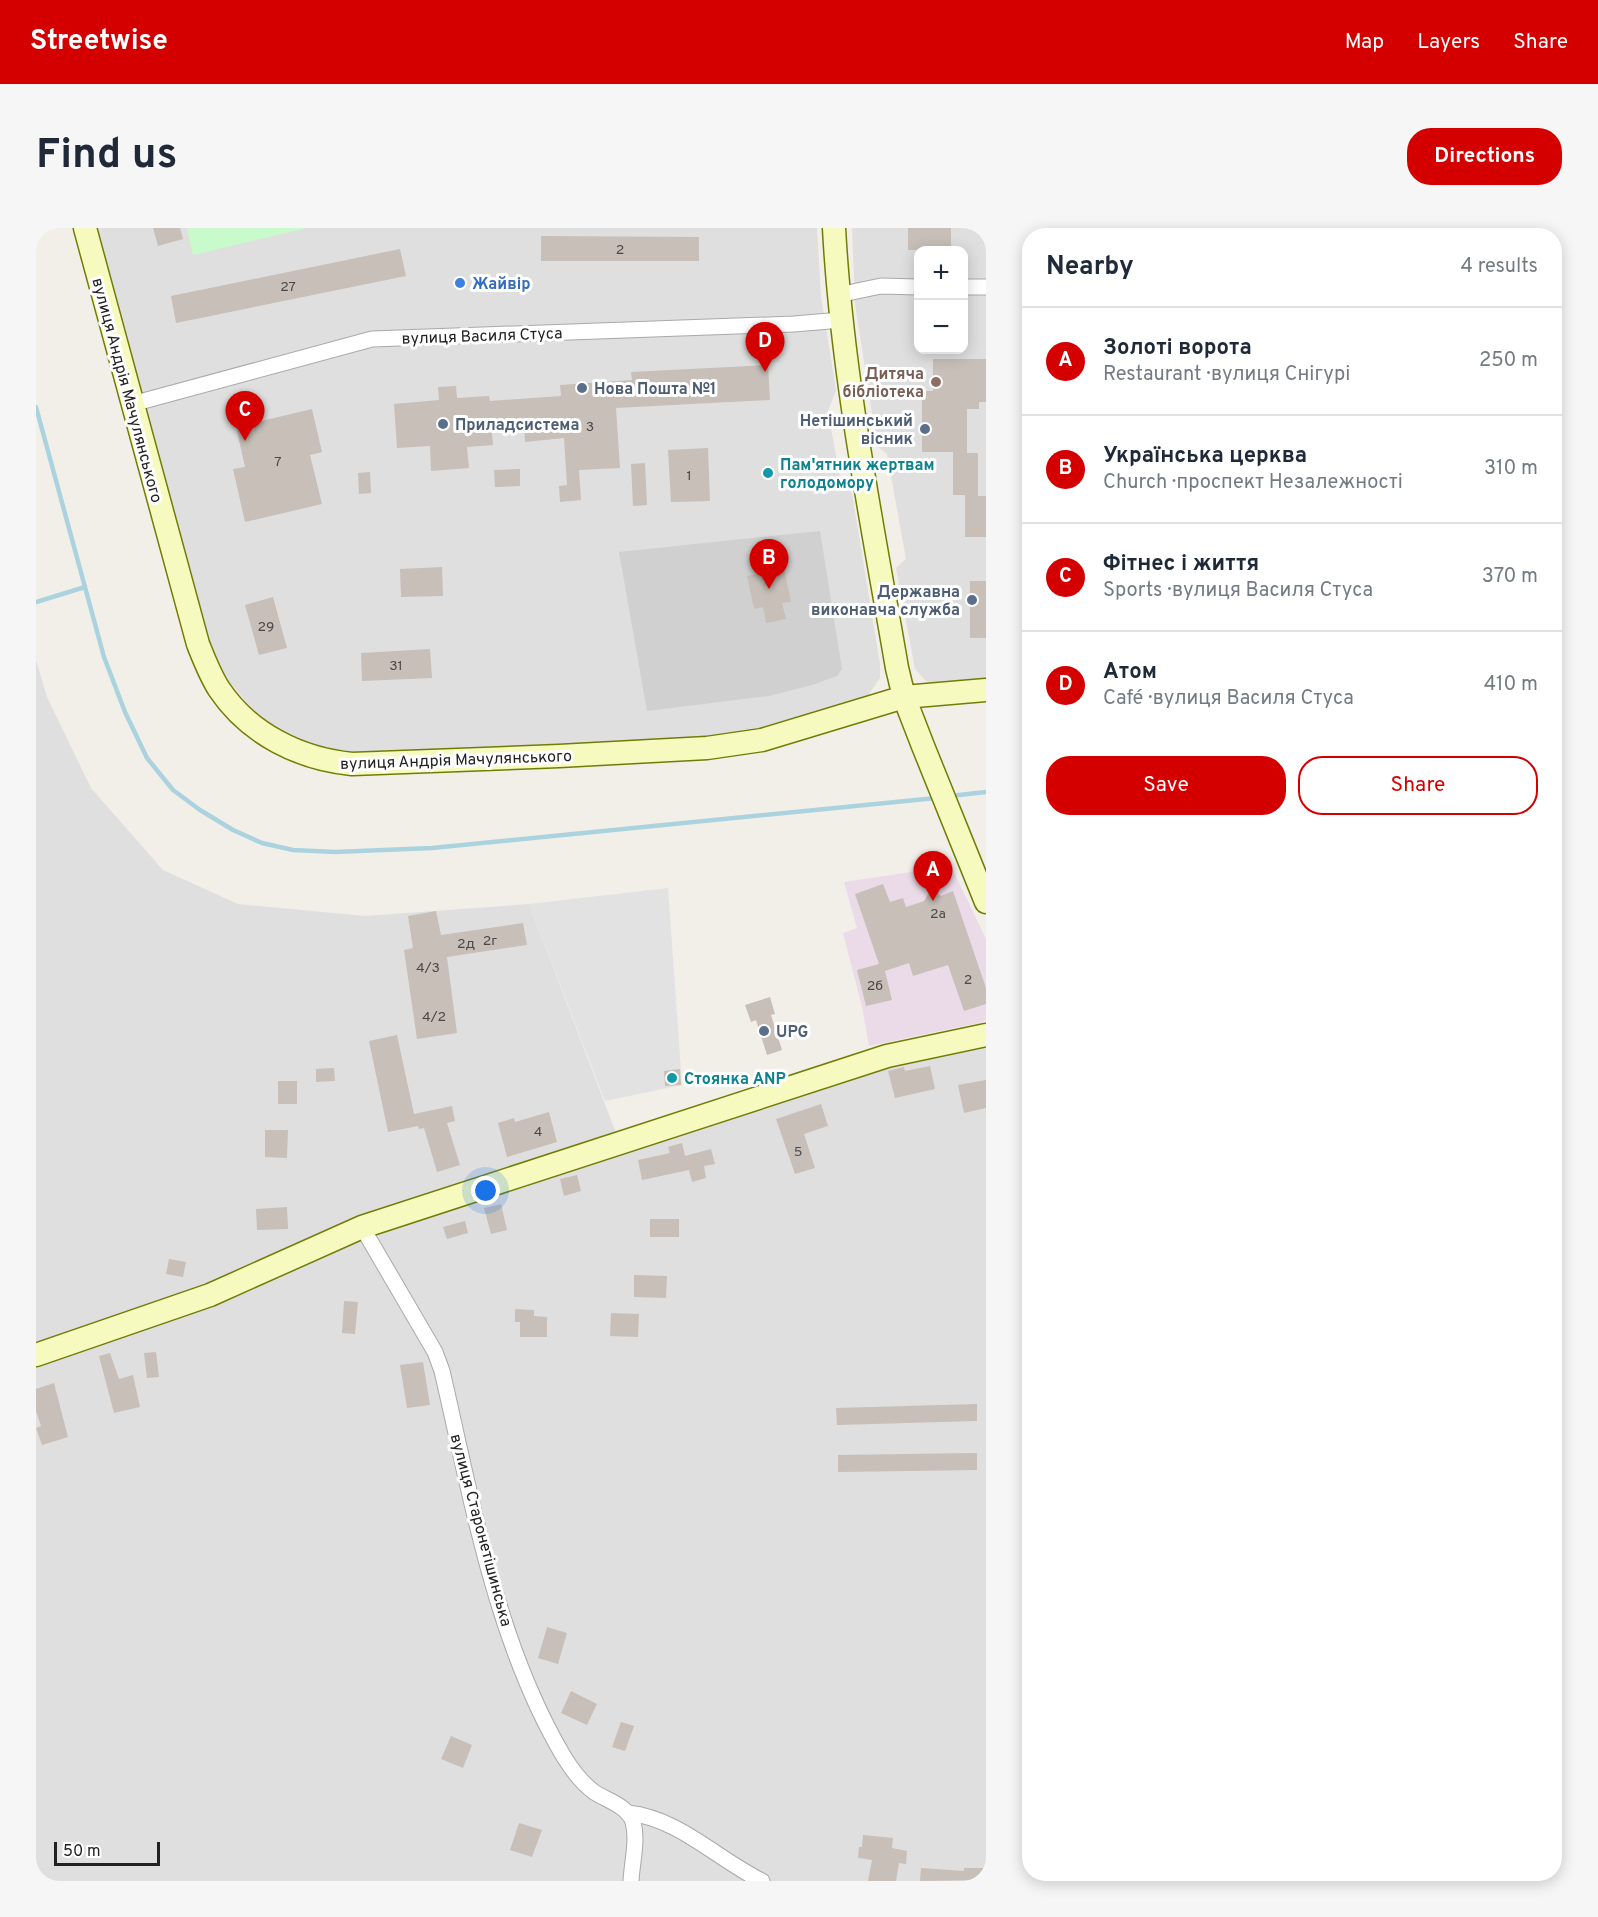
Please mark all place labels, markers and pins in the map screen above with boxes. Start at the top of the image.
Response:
place label: Жайвір [472,275,530,295]
marker: Жайвір [453,276,467,290]
pin: D [746,322,784,372]
place label: Дитяча бібліотека [843,365,924,403]
marker: Дитяча бібліотека [929,375,943,389]
place label: Нова Пошта №1 [594,380,716,400]
marker: Нова Пошта №1 [575,381,589,395]
pin: C [226,392,264,441]
place label: Нетішинський вісник [800,412,913,450]
place label: Приладсистема [455,416,579,436]
marker: Приладсистема [436,417,450,431]
marker: Нетішинський вісник [918,422,932,436]
place label: Пам'ятник жертвам голодомору [780,456,935,494]
marker: Пам'ятник жертвам голодомору [761,466,775,480]
pin: B [750,540,788,589]
place label: Державна виконавча служба [811,583,960,621]
marker: Державна виконавча служба [965,593,979,607]
pin: A [914,852,952,901]
place label: UPG [776,1023,808,1043]
marker: UPG [757,1024,771,1038]
place label: Стоянка ANP [684,1070,786,1090]
marker: Стоянка ANP [665,1071,679,1085]

